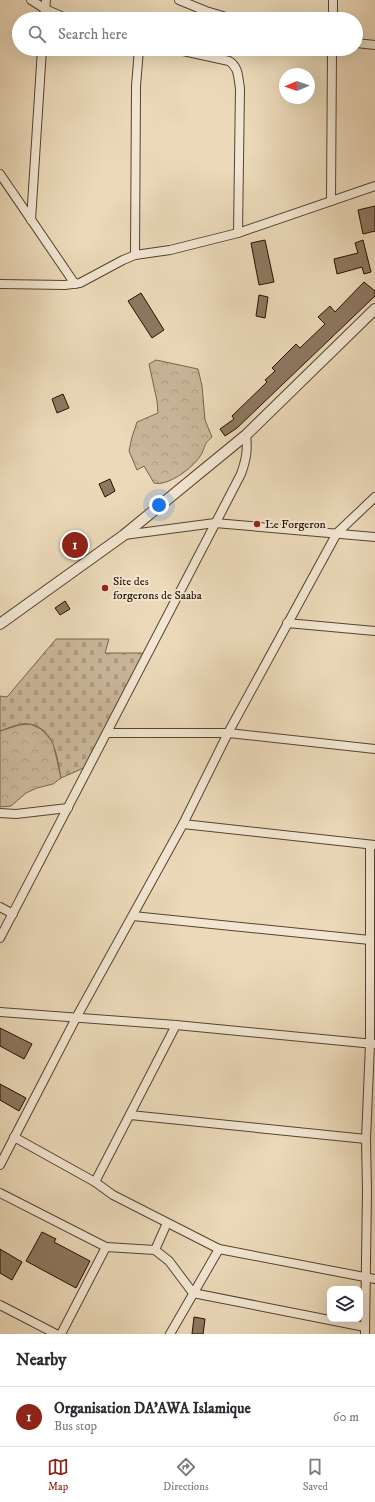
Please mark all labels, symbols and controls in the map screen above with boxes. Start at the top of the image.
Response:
search box [12,12,363,56]
icon: search [26,23,48,45]
text: Search here [58,25,127,44]
north arrow [279,68,315,104]
your location [149,495,169,515]
place label: Le Forgeron [265,517,327,532]
marker: Le Forgeron [252,519,262,529]
pin: 1 [62,530,88,560]
place label: Site des forgerons de Saaba [113,574,203,603]
marker: Site des forgerons de Saaba [100,583,110,593]
map controls [327,1286,363,1322]
button: layers [327,1286,363,1322]
text: Nearby [16,1349,66,1371]
text: Organisation DA'AWA Islamique [54,1399,251,1418]
text: 1 [27,1409,31,1425]
text: 60 m [333,1409,359,1425]
text: Bus stop [54,1418,97,1434]
tab: Map [47,1456,69,1494]
tab: Directions [163,1456,209,1494]
tab: Saved [303,1456,328,1494]

